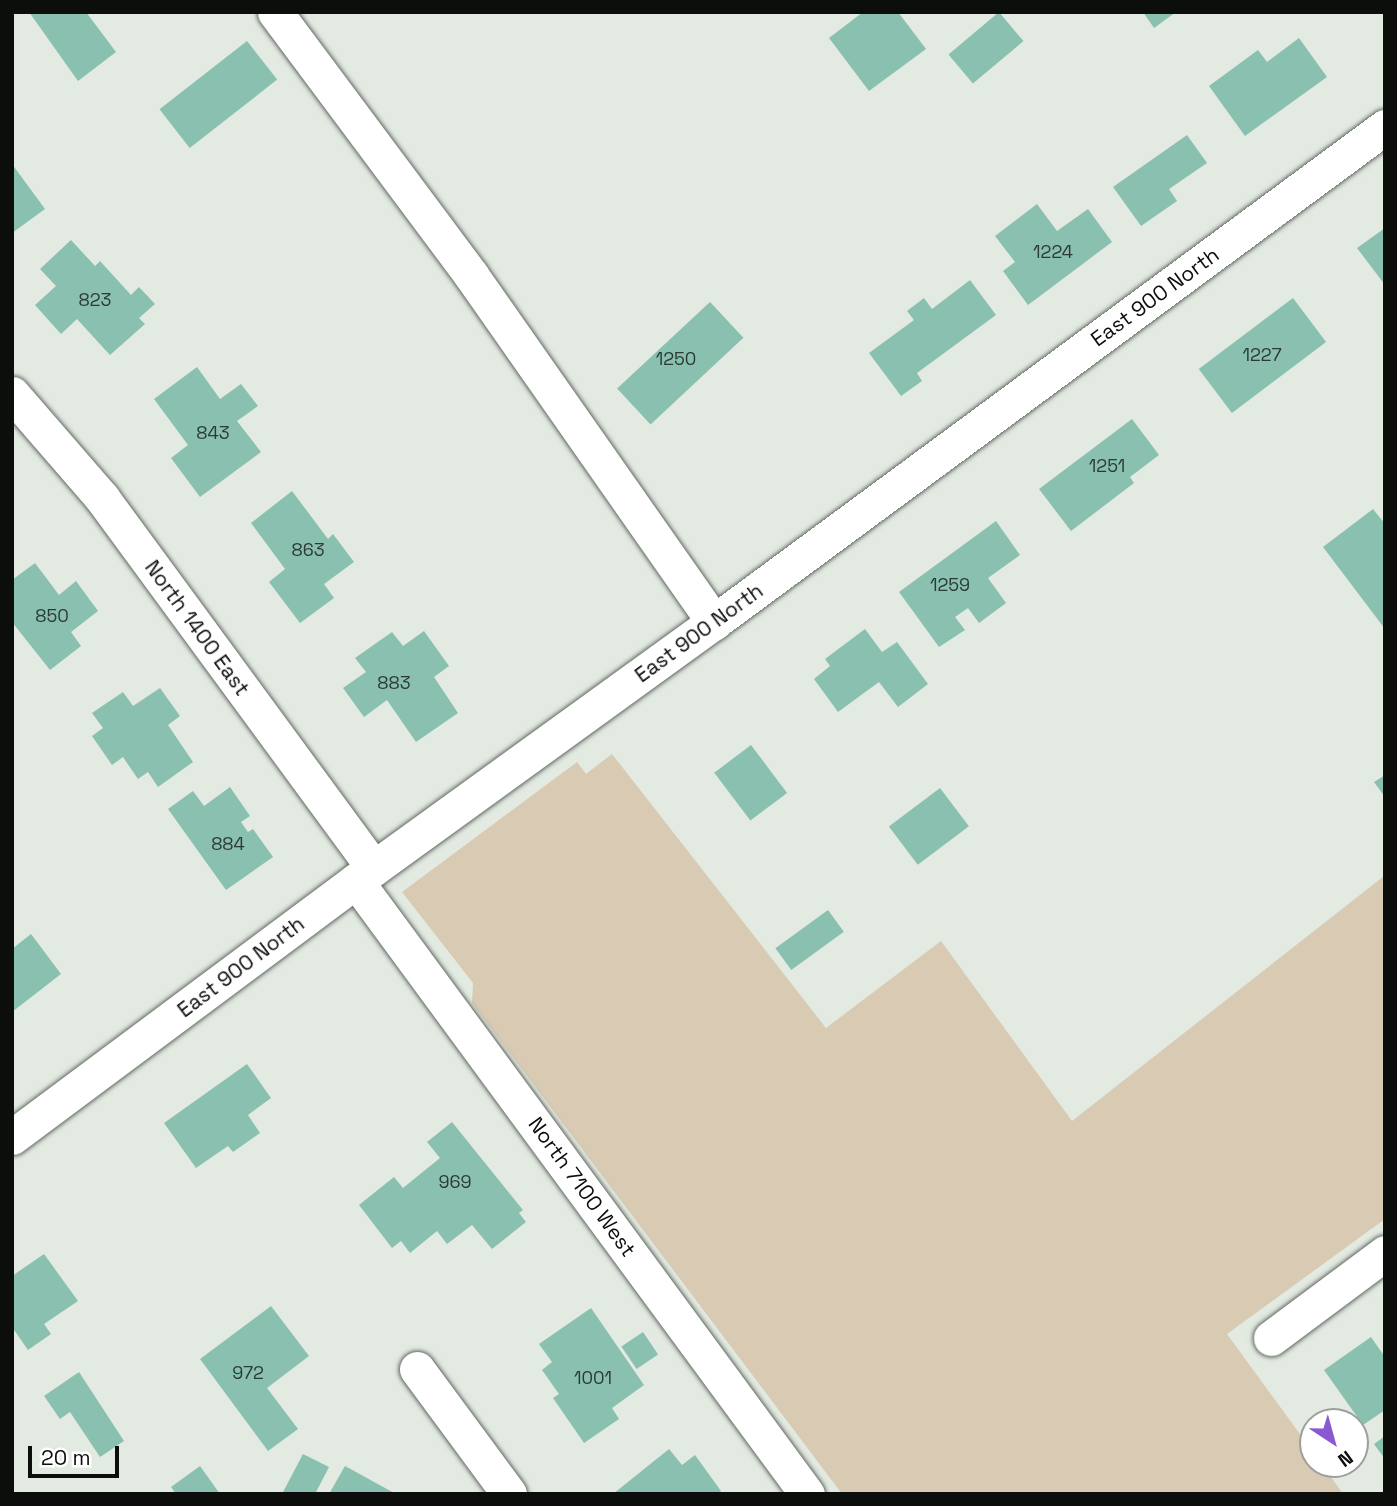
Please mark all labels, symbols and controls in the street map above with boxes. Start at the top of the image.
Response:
house number: 1224 [1033,241,1073,263]
street label: East 900 North [1086,242,1224,352]
house number: 823 [79,289,111,311]
house number: 1227 [1242,344,1282,366]
house number: 1250 [656,348,696,370]
house number: 843 [196,422,230,444]
house number: 1251 [1089,455,1125,477]
house number: 863 [291,539,325,561]
street label: North 1400 East [139,555,255,701]
house number: 1259 [930,574,970,596]
street label: East 900 North [630,578,768,688]
house number: 850 [35,605,69,627]
house number: 883 [377,672,411,694]
house number: 884 [211,833,245,855]
street label: East 900 North [173,911,309,1023]
street label: North 7100 West [523,1112,641,1262]
house number: 969 [438,1171,472,1193]
house number: 972 [232,1362,264,1384]
house number: 1001 [574,1367,612,1389]
north arrow [1299,1408,1369,1478]
scale bar [32,1432,122,1476]
text: 20 m [41,1444,91,1471]
text: N [1333,1445,1358,1473]

